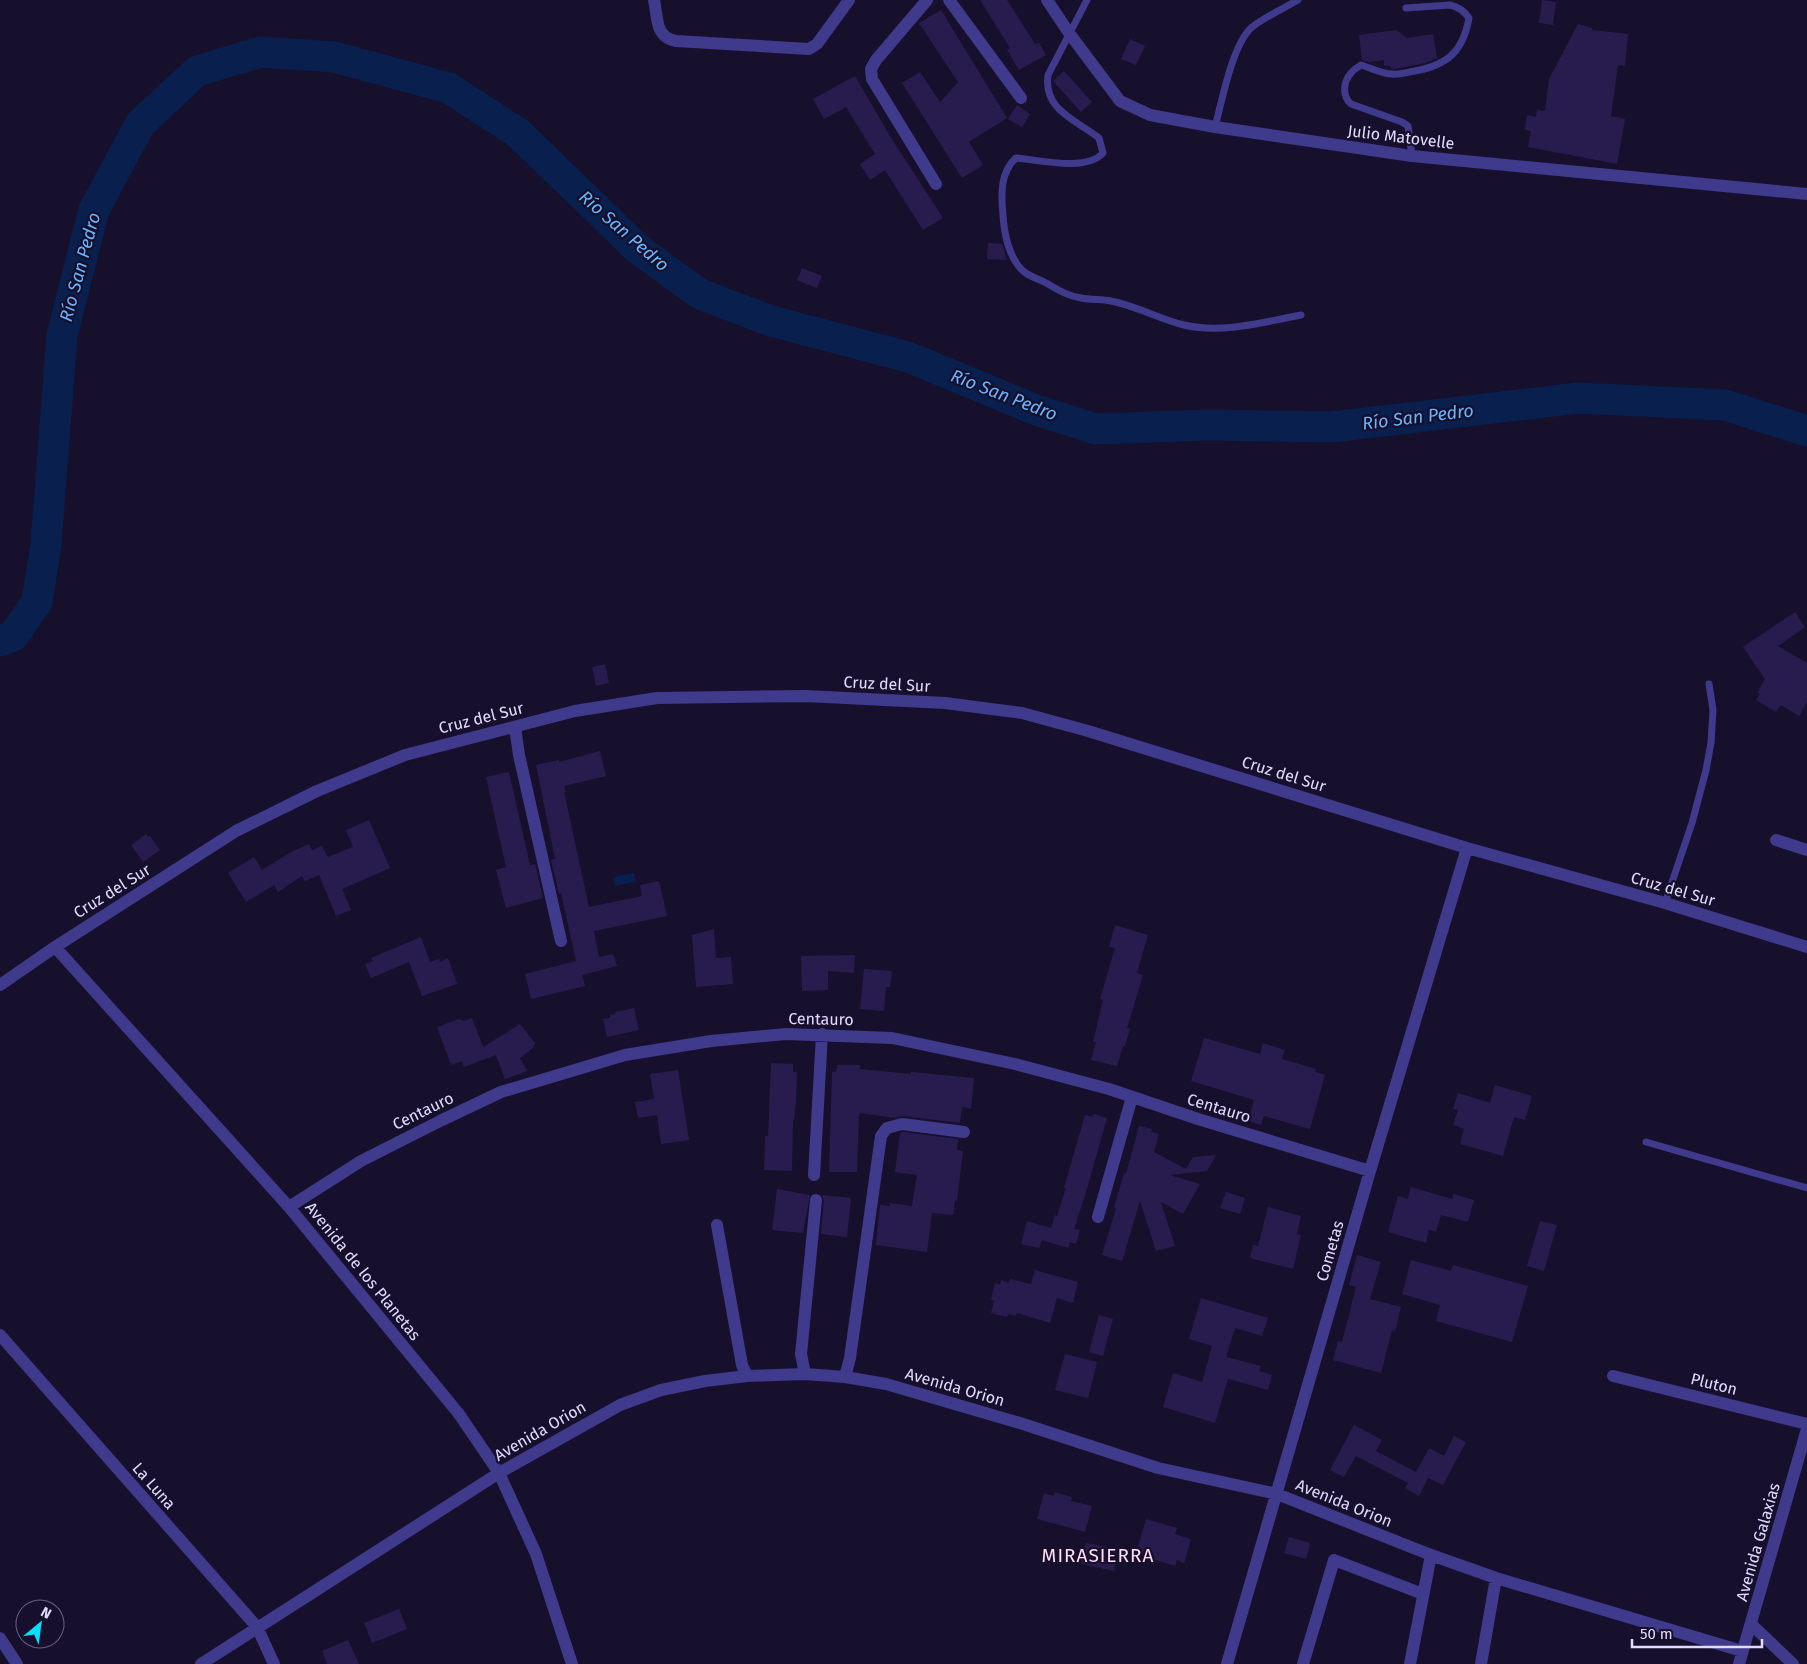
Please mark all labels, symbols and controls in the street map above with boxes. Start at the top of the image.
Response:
street label: Julio Matovelle [1346,121,1456,153]
water label: Río San Pedro [574,186,674,276]
water label: Río San Pedro [55,210,105,324]
water label: Río San Pedro [948,365,1060,425]
water label: Río San Pedro [1361,399,1475,435]
street label: Cruz del Sur [843,672,932,696]
street label: Cruz del Sur [437,698,526,738]
street label: Cruz del Sur [1240,752,1329,796]
street label: Cruz del Sur [70,859,155,922]
street label: Cruz del Sur [1629,868,1718,910]
street label: Centauro [788,1009,854,1029]
street label: Centauro [389,1088,457,1134]
street label: Centauro [1185,1089,1253,1127]
street label: Avenida de los Planetas [301,1198,425,1344]
street label: Cometas [1312,1219,1348,1283]
street label: Avenida Orion [903,1364,1007,1410]
street label: Pluton [1689,1369,1739,1399]
street label: Avenida Orion [491,1397,589,1465]
street label: La Luna [129,1459,179,1513]
street label: Avenida Orion [1293,1475,1395,1531]
street label: Avenida Galaxias [1732,1481,1784,1603]
district label: MIRASIERRA [1042,1544,1154,1567]
north arrow [15,1599,65,1649]
text: N [38,1603,54,1623]
scale bar [1632,1616,1762,1648]
text: 50 m [1640,1625,1673,1643]

